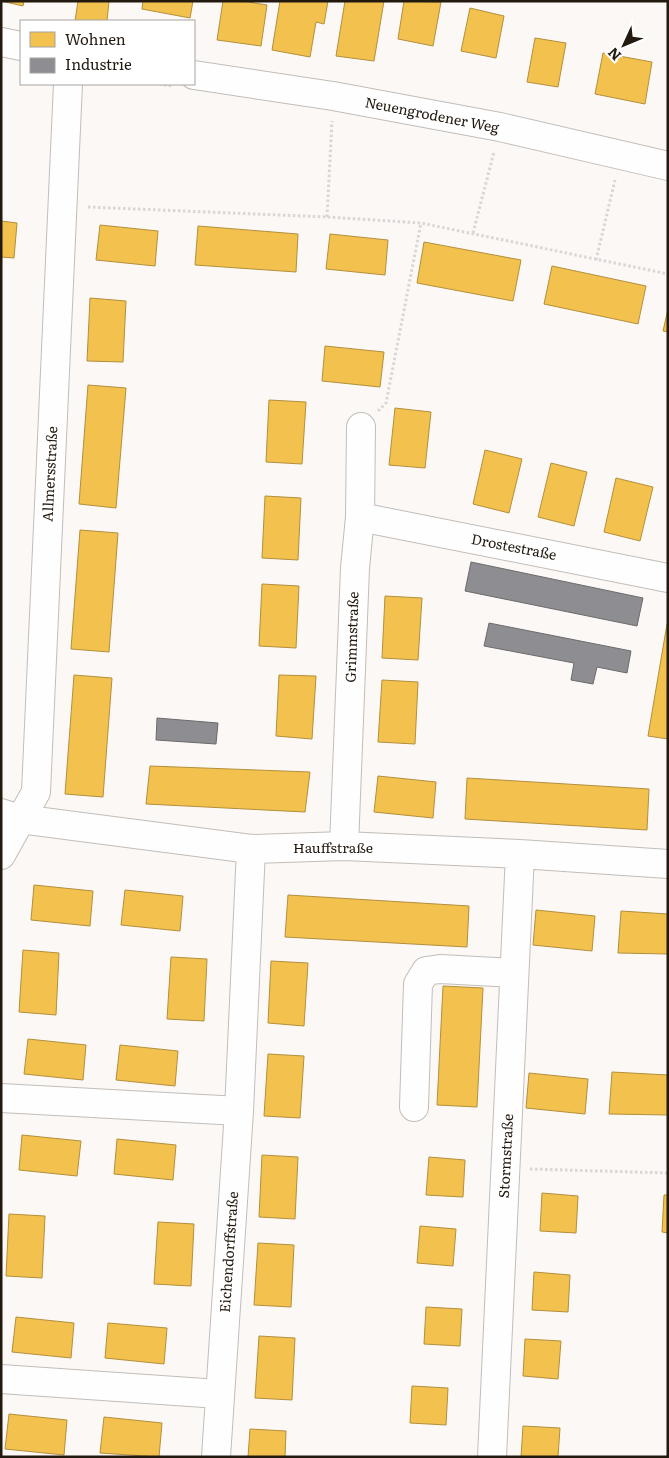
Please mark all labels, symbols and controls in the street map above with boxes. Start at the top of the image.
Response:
legend [20,20,195,85]
north arrow [599,20,649,70]
text: Wohnen [65,27,126,50]
text: N [602,43,625,66]
text: Industrie [65,52,132,75]
street label: Neuengrodener Weg [363,91,501,137]
street label: Allmersstraße [37,426,61,522]
street label: Drostestraße [470,528,559,564]
street label: Grimmstraße [339,591,363,683]
street label: Hauffstraße [293,837,373,857]
street label: Stormstraße [493,1113,517,1199]
street label: Eichendorffstraße [214,1191,242,1313]

